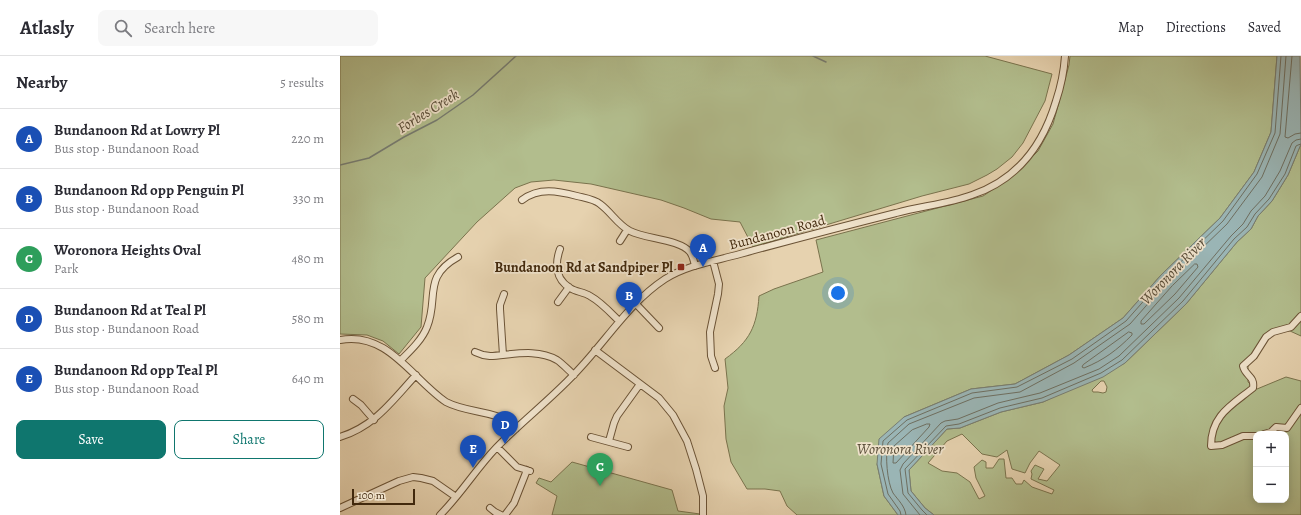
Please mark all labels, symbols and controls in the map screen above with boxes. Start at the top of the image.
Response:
search box [98,10,378,46]
text: Atlasly [20,15,74,41]
icon: search [112,17,134,39]
text: Search here [144,18,215,38]
text: Map [1118,18,1144,37]
text: Directions [1166,18,1226,37]
text: Saved [1248,18,1281,37]
text: Nearby [16,71,67,94]
text: 5 results [280,74,324,91]
water label: Forbes Creek [393,84,463,138]
text: Bundanoon Rd at Lowry Pl [54,120,220,140]
text: A [25,130,33,147]
text: 220 m [291,130,324,147]
text: Bus stop · Bundanoon Road [54,140,199,157]
text: Bundanoon Rd opp Penguin Pl [54,180,244,200]
text: B [25,190,33,207]
text: 330 m [293,190,324,207]
text: Bus stop · Bundanoon Road [54,200,199,217]
street label: Bundanoon Road [727,210,828,254]
water label: Woronora River [1136,232,1211,309]
pin: A [690,234,716,267]
text: Woronora Heights Oval [54,240,201,260]
text: C [25,250,33,267]
text: 480 m [291,250,324,267]
place label: Bundanoon Rd at Sandpiper Pl [494,258,673,277]
text: Park [54,260,78,277]
marker: Bundanoon Rd at Sandpiper Pl [676,262,686,272]
pin: B [616,282,642,315]
your location [828,283,848,303]
text: Bundanoon Rd at Teal Pl [54,300,206,320]
text: D [24,310,34,327]
text: 580 m [292,310,324,327]
text: Bus stop · Bundanoon Road [54,320,199,337]
text: Bundanoon Rd opp Teal Pl [54,360,218,380]
text: E [25,370,33,387]
text: 640 m [292,370,324,387]
text: Bus stop · Bundanoon Road [54,380,199,397]
pin: D [492,411,518,444]
button: Save [16,420,166,459]
button: Share [174,420,324,459]
map controls [1253,431,1289,503]
button: + [1253,431,1289,467]
pin: E [460,435,486,468]
water label: Woronora River [857,439,944,459]
pin: C [587,453,613,486]
button: − [1253,467,1289,503]
scale bar [352,487,415,506]
text: 100 m [358,488,385,503]

